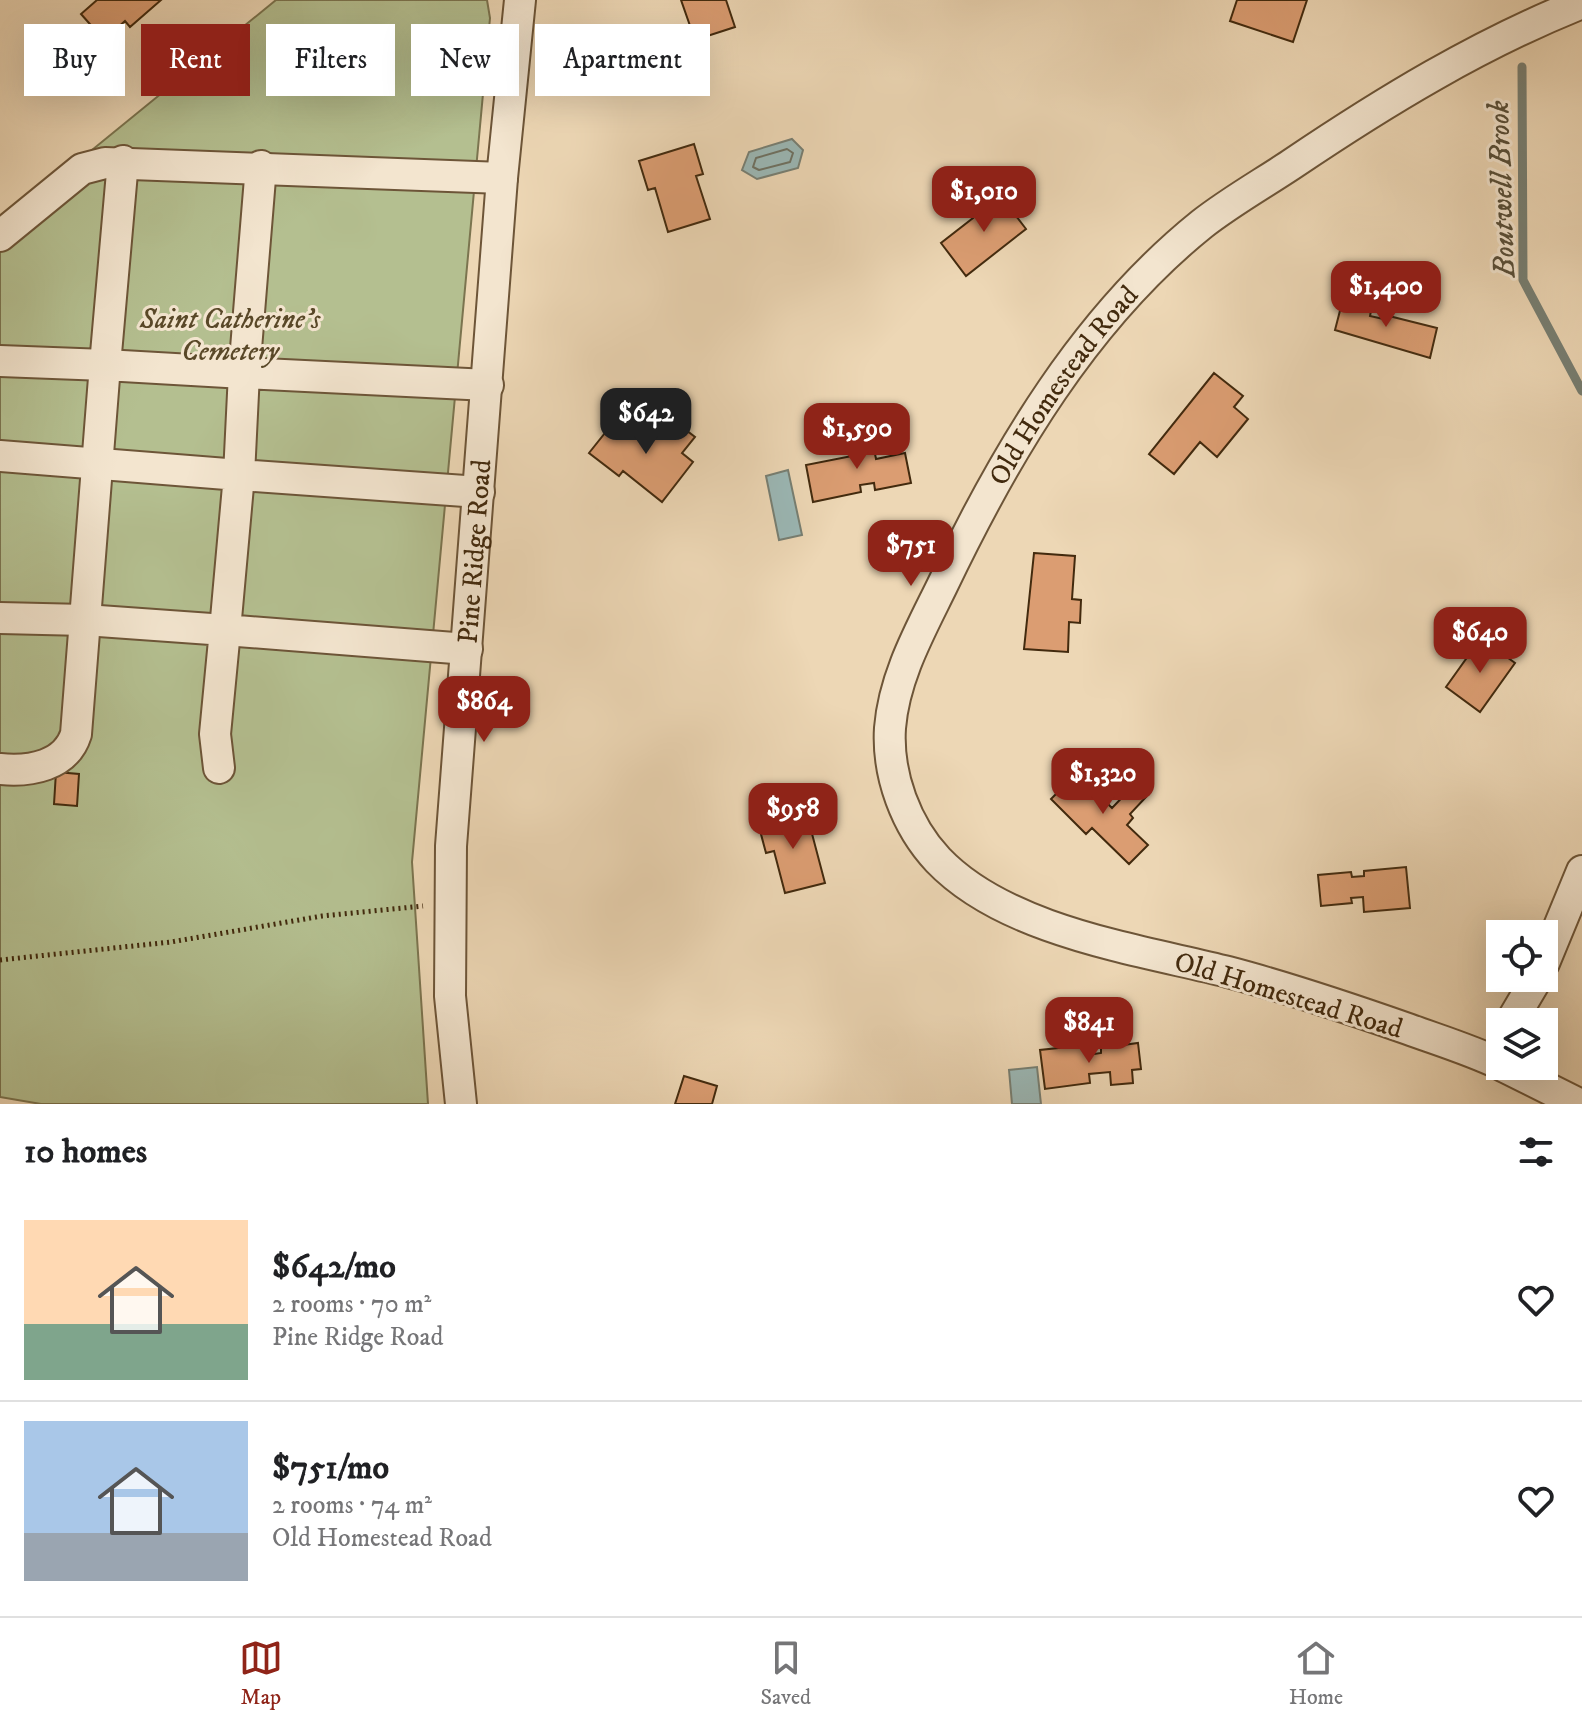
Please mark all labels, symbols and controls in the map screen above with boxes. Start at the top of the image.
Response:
chip: Buy [24,24,125,96]
chip: Rent [141,24,250,96]
chip: Filters [266,24,395,96]
chip: New [411,24,519,96]
chip: Apartment [535,24,710,96]
water label: Boutwell Brook [1481,99,1524,279]
pin: $1,010 [919,166,1049,234]
text: $1,010 [950,175,1018,208]
pin: $1,400 [1321,261,1451,329]
text: $1,400 [1349,270,1423,303]
street label: Old Homestead Road [981,278,1146,492]
park label: Saint Catherine's Cemetery [139,302,321,369]
pin: $642 [599,388,693,456]
text: $642 [618,397,674,430]
pin: $1,590 [792,403,922,471]
text: $1,590 [822,412,892,445]
street label: Pine Ridge Road [451,458,499,645]
pin: $751 [864,520,958,588]
text: $751 [886,529,936,562]
pin: $640 [1433,607,1527,675]
text: $640 [1452,616,1508,649]
pin: $864 [437,676,531,744]
text: $864 [456,685,512,718]
pin: $1,320 [1038,748,1168,816]
text: $1,320 [1069,757,1137,790]
pin: $958 [746,783,840,851]
text: $958 [766,792,820,825]
map controls [1486,920,1558,1080]
button: locate [1486,920,1558,992]
street label: Old Homestead Road [1170,944,1407,1047]
pin: $841 [1042,997,1136,1065]
text: $841 [1063,1006,1115,1039]
button: layers [1486,1008,1558,1080]
icon: filters [1514,1130,1558,1174]
text: 10 homes [24,1131,147,1173]
text: $642/mo [272,1246,396,1288]
icon: home [88,1252,184,1348]
icon: heart [1514,1278,1558,1322]
text: 2 rooms · 70 m² [272,1288,431,1321]
text: Pine Ridge Road [272,1321,443,1354]
text: $751/mo [272,1447,389,1489]
icon: home [88,1453,184,1549]
icon: heart [1514,1479,1558,1523]
text: 2 rooms · 74 m² [272,1489,432,1522]
text: Old Homestead Road [272,1522,492,1555]
tab: Map [239,1636,283,1711]
tab: Saved [761,1636,811,1711]
tab: Home [1289,1636,1343,1711]

